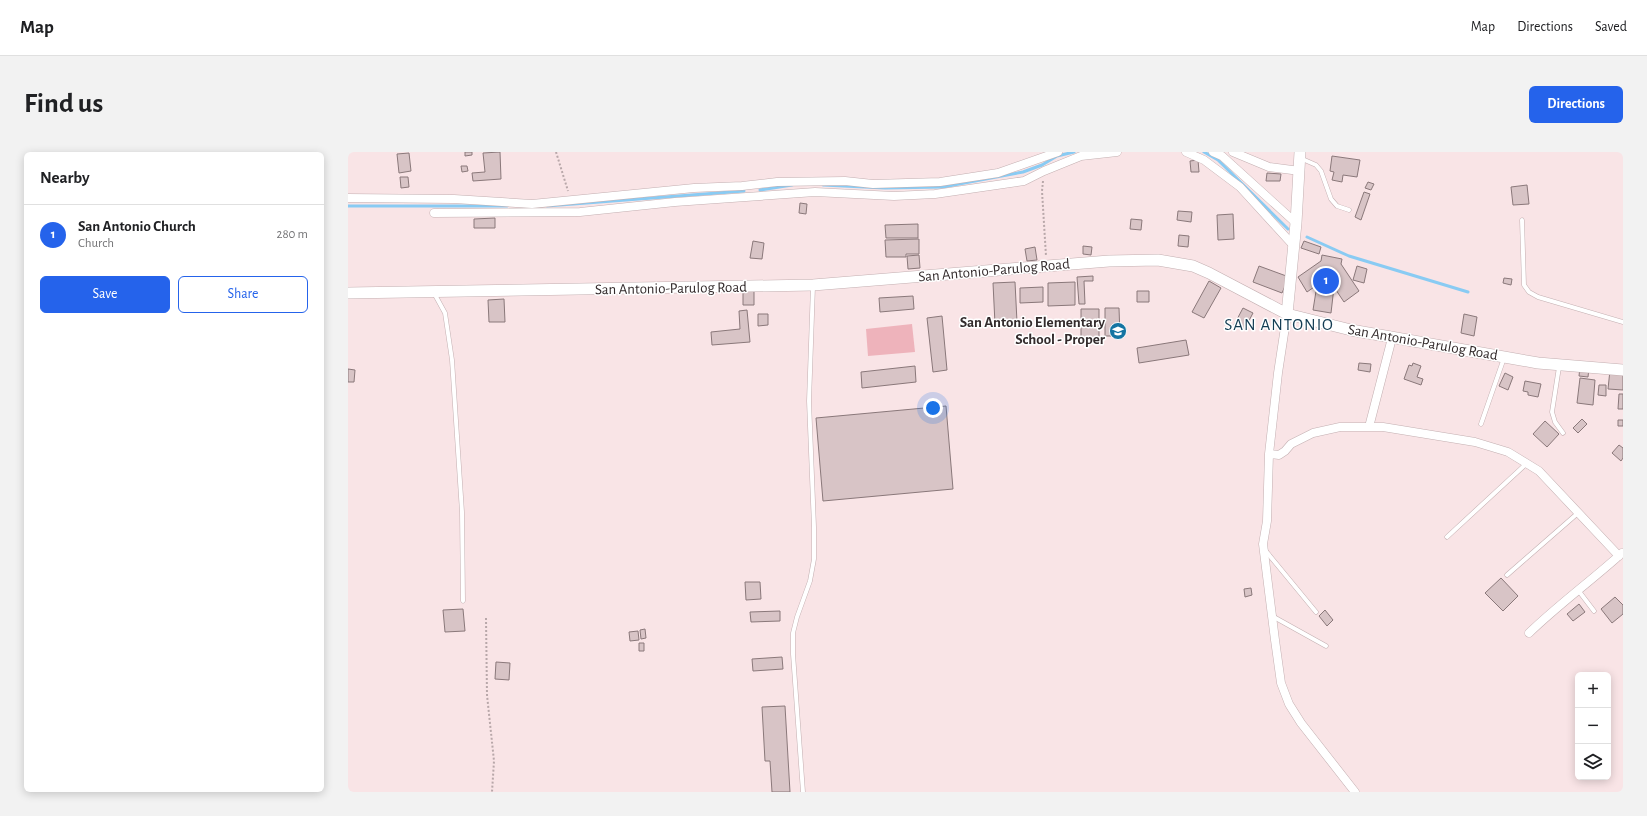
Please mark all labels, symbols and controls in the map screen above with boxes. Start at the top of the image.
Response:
text: Map [20,18,54,37]
text: Map [1471,20,1495,34]
text: Directions [1517,20,1573,34]
text: Saved [1595,20,1627,34]
button: Directions [1529,86,1623,123]
text: Find us [24,90,103,118]
text: Nearby [40,169,90,186]
text: San Antonio Church [78,219,196,234]
text: 1 [51,228,55,241]
text: 280 m [277,228,308,241]
text: Church [78,237,114,250]
street label: San Antonio-Parulog Road [918,256,1071,285]
pin: 1 [1313,266,1339,296]
button: Save [40,276,170,313]
button: Share [178,276,308,313]
street label: San Antonio-Parulog Road [595,280,747,297]
place label: San Antonio Elementary School - Proper [960,315,1106,347]
district label: SAN ANTONIO [1224,316,1334,333]
school or university icon: San Antonio Elementary School - Proper [1108,321,1128,341]
street label: San Antonio-Parulog Road [1347,322,1499,363]
your location [923,398,943,418]
map controls [1575,672,1611,780]
button: + [1575,672,1611,708]
button: − [1575,708,1611,744]
button: layers [1575,744,1611,780]

